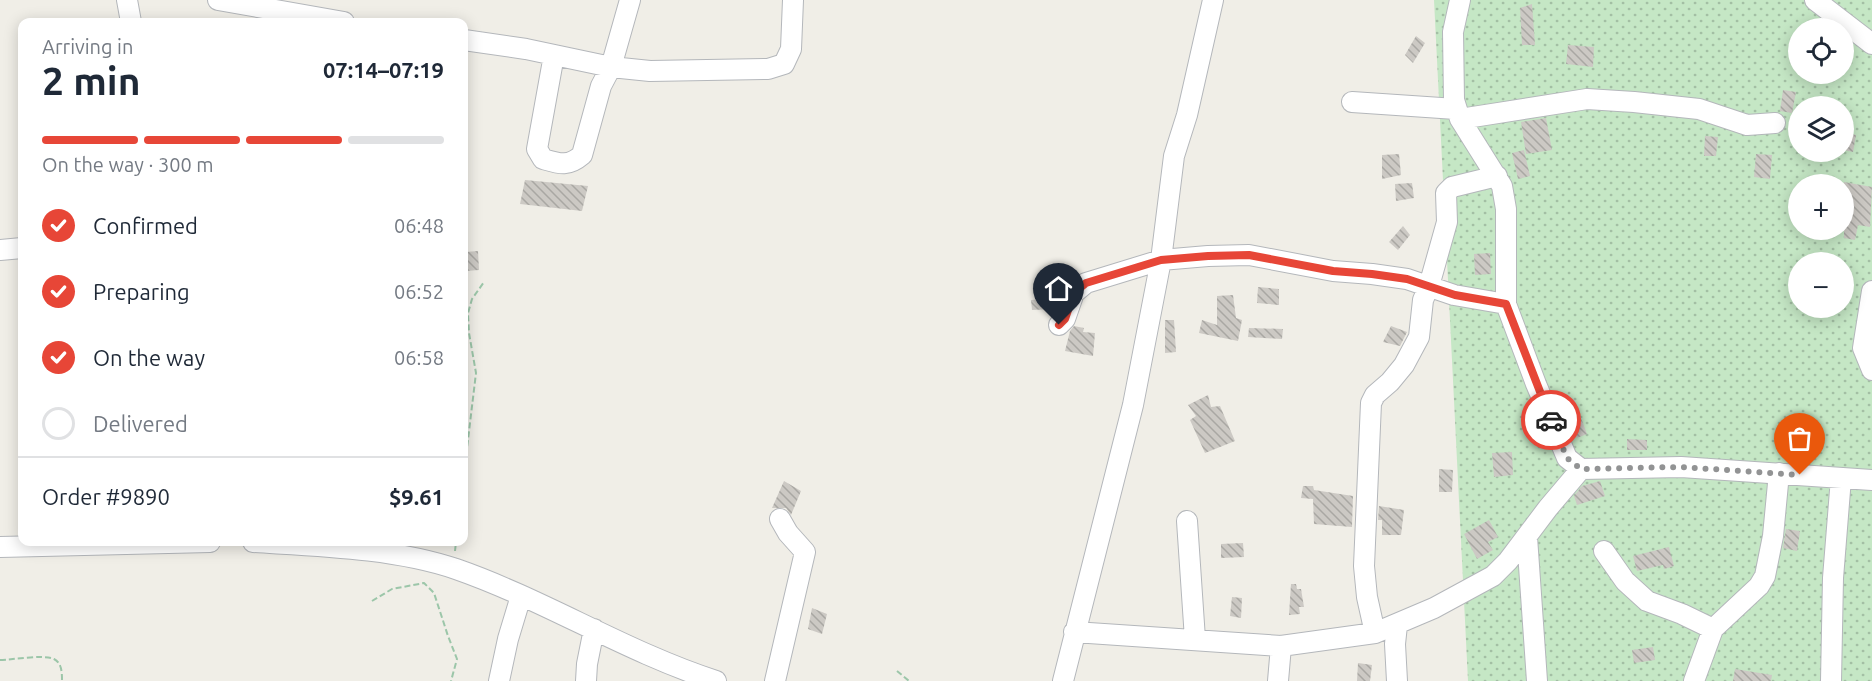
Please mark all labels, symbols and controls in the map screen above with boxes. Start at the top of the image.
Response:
map controls [1788,18,1854,318]
button: locate [1788,18,1854,84]
text: Arriving in [42,35,133,58]
text: 07:14–07:19 [323,57,444,82]
text: 2 min [42,59,141,102]
button: layers [1788,96,1854,162]
text: On the way · 300 m [42,153,214,176]
button: + [1788,174,1854,240]
icon: check [42,209,75,242]
text: Confirmed [93,213,198,238]
text: 06:48 [394,214,444,237]
button: − [1788,252,1854,318]
pin [1033,263,1084,325]
icon: home [1042,272,1075,305]
icon: check [42,275,75,308]
text: Preparing [93,279,190,304]
text: 06:52 [394,280,444,303]
icon: check [42,341,75,374]
text: On the way [93,345,205,370]
text: 06:58 [394,346,444,369]
courier [1521,390,1581,450]
icon: car [1535,404,1568,437]
text: Delivered [93,411,188,436]
pin [1774,413,1825,475]
icon: bag [1783,422,1816,455]
text: Order #9890 [42,484,170,509]
text: $9.61 [389,484,444,509]

